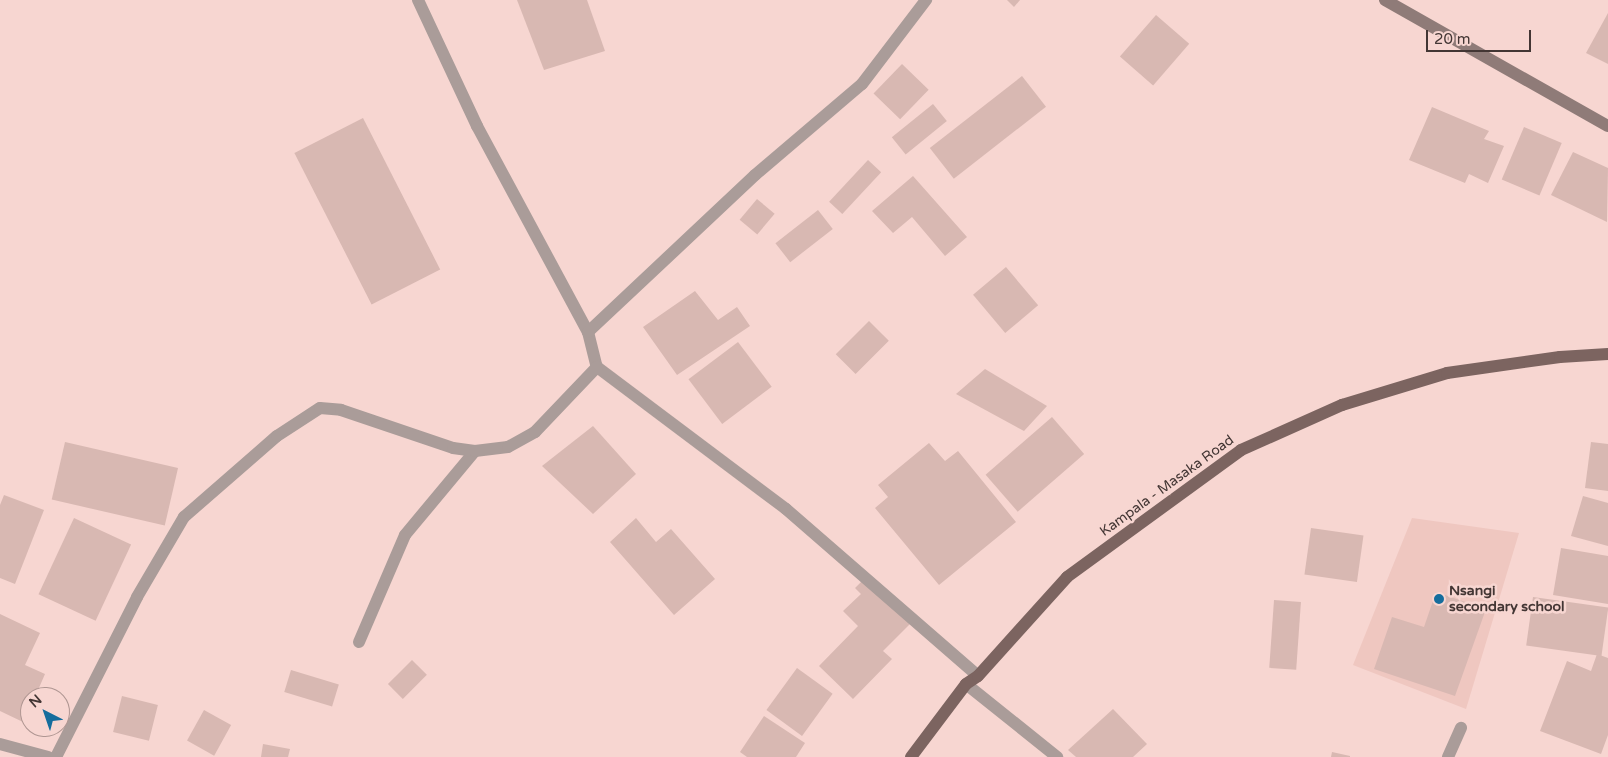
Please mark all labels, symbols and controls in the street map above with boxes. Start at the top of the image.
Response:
scale bar [1428,20,1533,52]
text: 20 m [1434,30,1471,48]
street label: Kampala - Masaka Road [1097,432,1237,540]
place label: Nsangi secondary school [1449,583,1565,616]
marker: Nsangi secondary school [1433,593,1445,605]
north arrow [20,687,70,737]
text: N [26,691,45,711]

